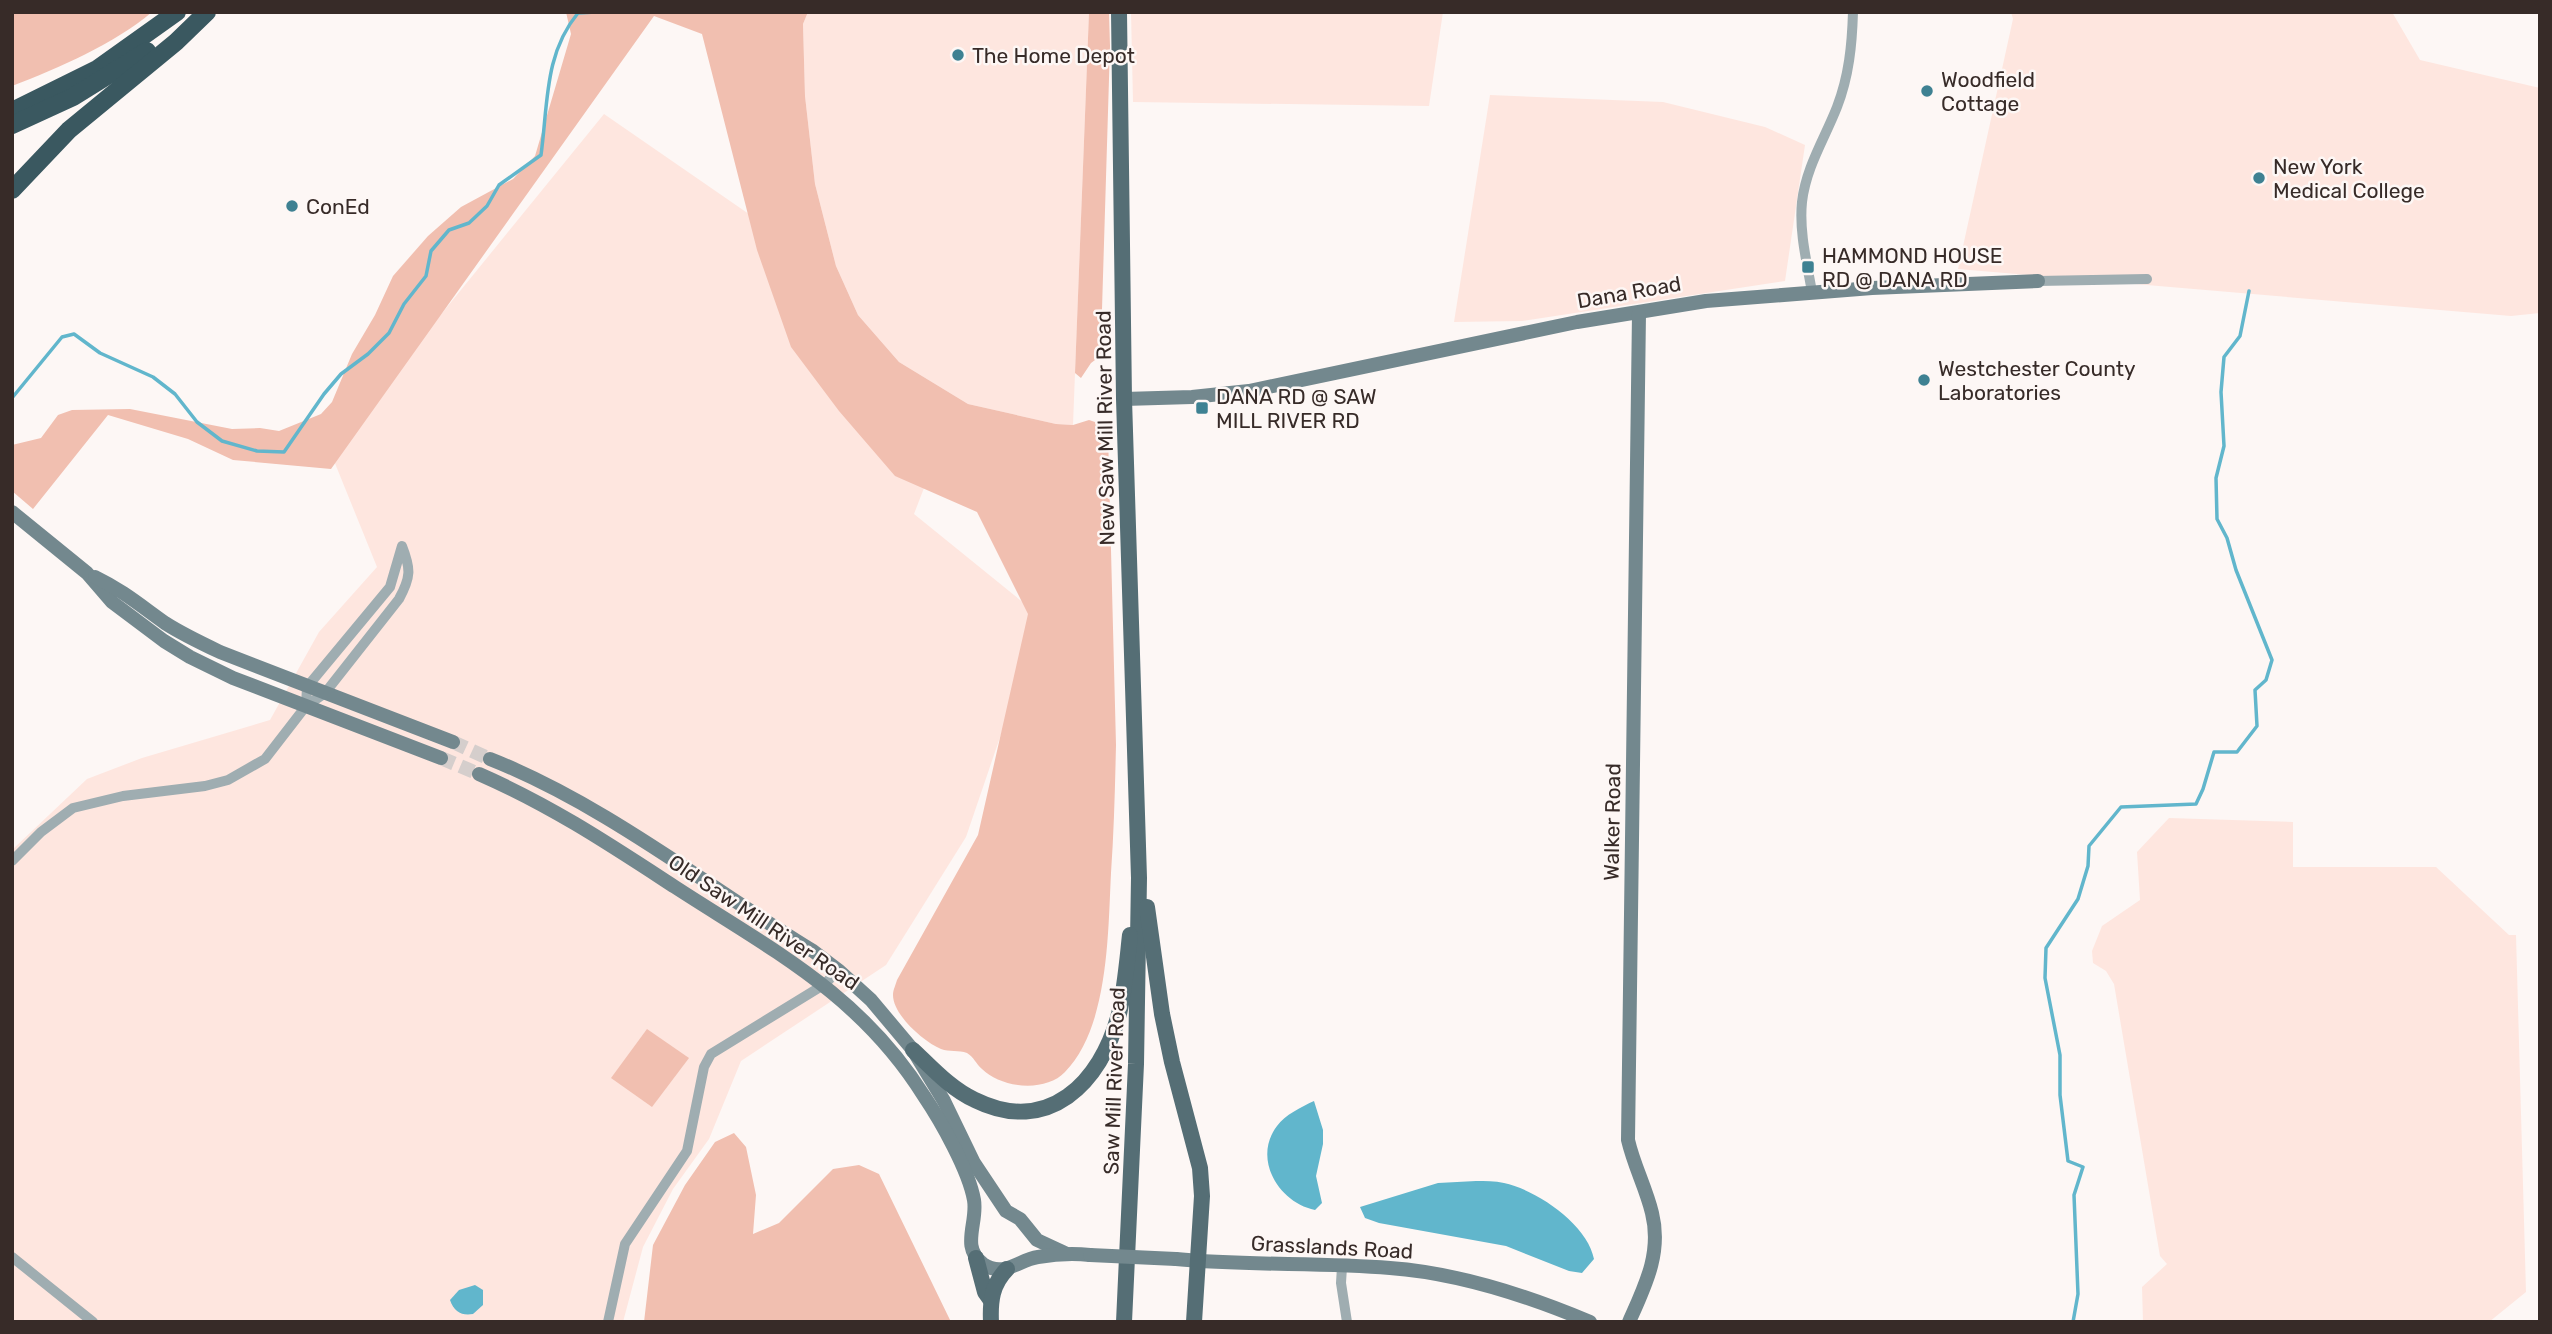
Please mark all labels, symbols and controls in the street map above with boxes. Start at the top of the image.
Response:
place label: The Home Depot [972,43,1135,68]
marker: The Home Depot [950,47,966,63]
place label: Woodfield Cottage [1941,67,2035,116]
marker: Woodfield Cottage [1919,83,1935,99]
place label: New York Medical College [2273,154,2425,203]
marker: New York Medical College [2251,170,2267,186]
place label: ConEd [306,194,370,219]
marker: ConEd [284,198,300,214]
place label: HAMMOND HOUSE RD @ DANA RD [1822,243,2003,292]
marker: HAMMOND HOUSE RD @ DANA RD [1800,259,1816,275]
street label: Dana Road [1575,271,1683,313]
street label: New Saw Mill River Road [1090,310,1120,546]
place label: Westchester County Laboratories [1938,356,2136,405]
marker: Westchester County Laboratories [1916,372,1932,388]
place label: DANA RD @ SAW MILL RIVER RD [1216,384,1377,433]
marker: DANA RD @ SAW MILL RIVER RD [1194,400,1210,416]
street label: Walker Road [1598,763,1626,881]
street label: Old Saw Mill River Road [664,849,864,995]
street label: Saw Mill River Road [1098,987,1130,1175]
street label: Grasslands Road [1250,1230,1414,1264]

